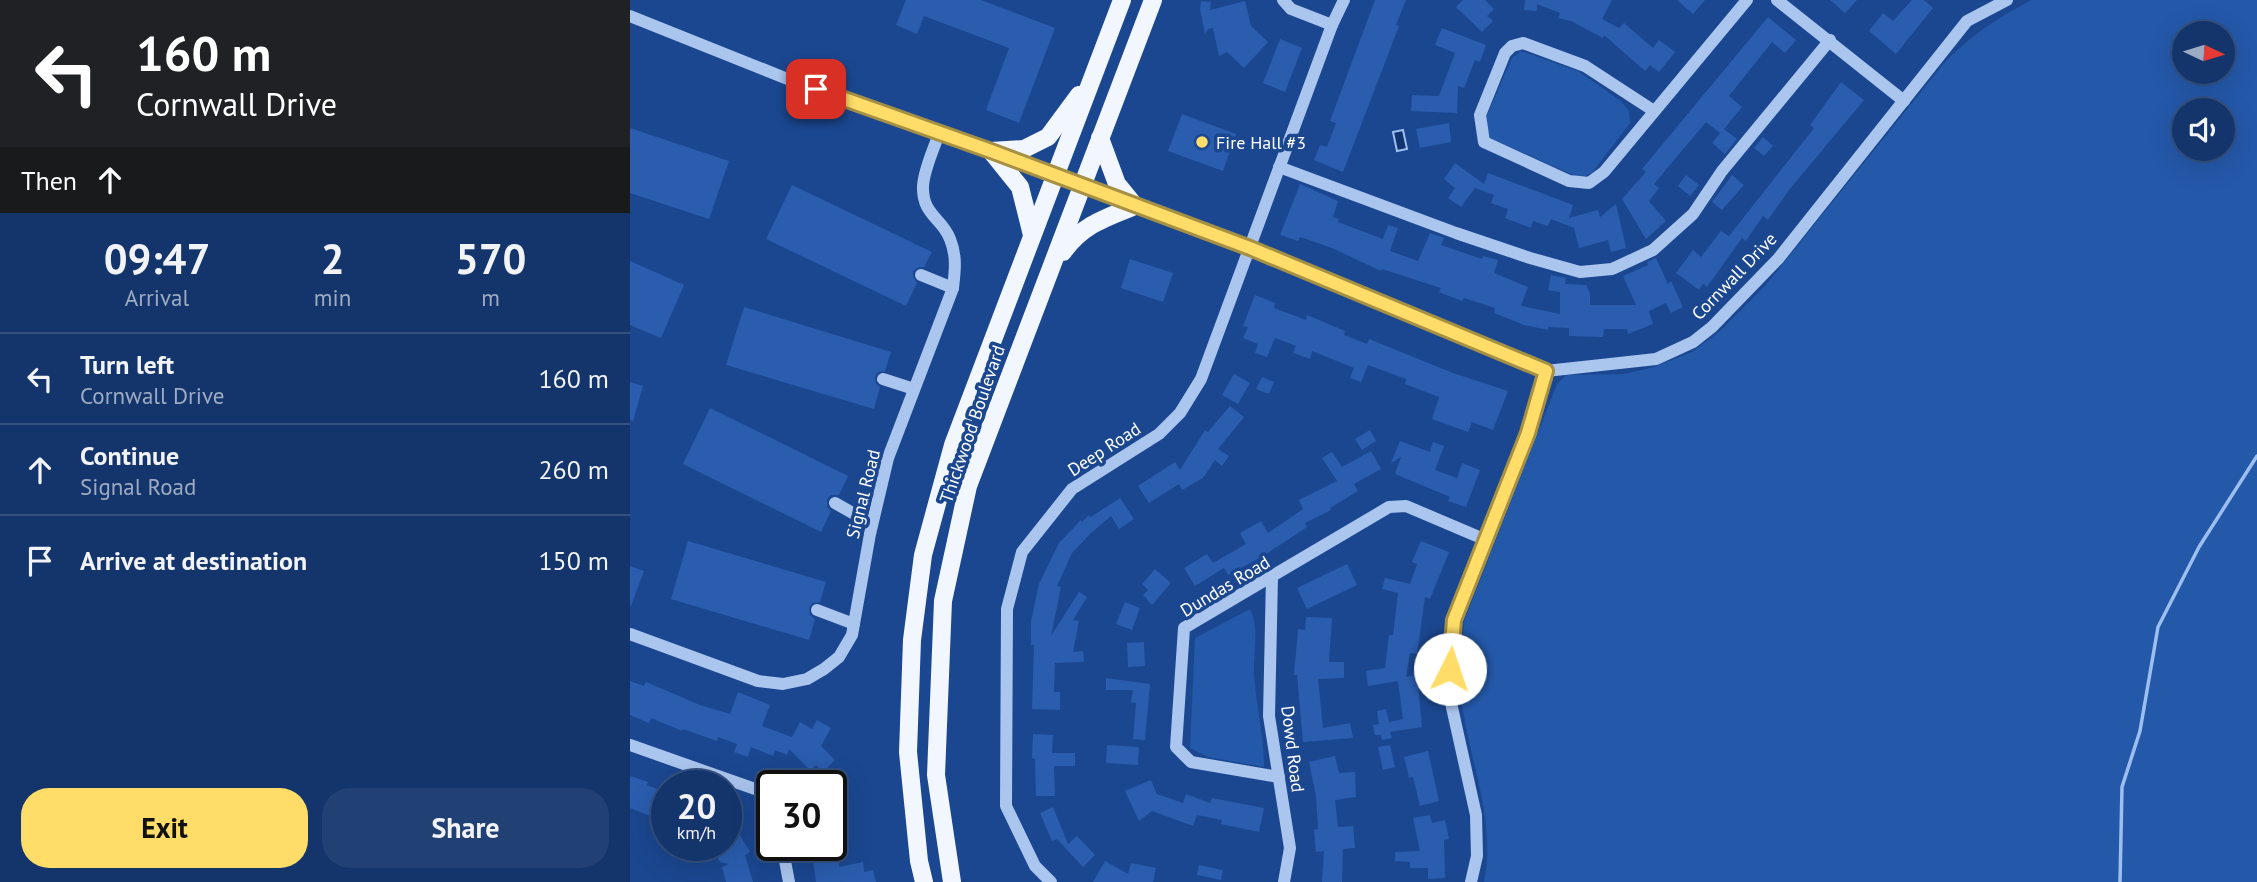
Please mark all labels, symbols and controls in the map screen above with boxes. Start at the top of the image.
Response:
text: 160 m [136,21,271,85]
north arrow [2172,21,2235,84]
map controls [2172,21,2235,161]
icon: left [21,28,112,119]
pin [786,59,846,119]
icon: arrive [797,70,835,108]
text: Cornwall Drive [136,83,337,125]
button: sound [2172,98,2235,161]
place label: Fire Hall #3 [1216,131,1306,154]
marker: Fire Hall #3 [1194,134,1210,150]
icon: ahead [91,161,129,199]
text: Then [21,164,77,197]
street label: Cornwall Drive [1686,227,1782,325]
text: 09:47 [104,231,210,286]
text: 2 [321,231,344,286]
text: 570 [455,231,526,286]
text: Arrival [125,283,189,312]
text: min [314,283,351,312]
text: m [481,283,500,312]
street label: Thickwood Boulevard [934,342,1010,506]
text: Turn left [80,348,174,381]
icon: left [21,360,59,398]
text: 160 m [538,362,609,395]
text: Cornwall Drive [80,381,225,410]
street label: Deep Road [1063,417,1145,481]
text: Continue [80,439,179,472]
street label: Signal Road [841,447,885,541]
icon: ahead [21,451,59,489]
text: 260 m [538,453,609,486]
text: Signal Road [80,472,196,501]
icon: arrive [21,542,59,580]
text: Arrive at destination [80,544,307,577]
text: 150 m [538,544,609,577]
street label: Dundas Road [1176,550,1274,622]
position arrow [1413,632,1487,706]
street label: Dowd Road [1276,704,1310,794]
speed limit sign: 30 [756,770,847,861]
text: 20 [677,783,716,829]
button: Exit [21,788,308,868]
button: Share [322,788,609,868]
text: km/h [677,821,716,844]

